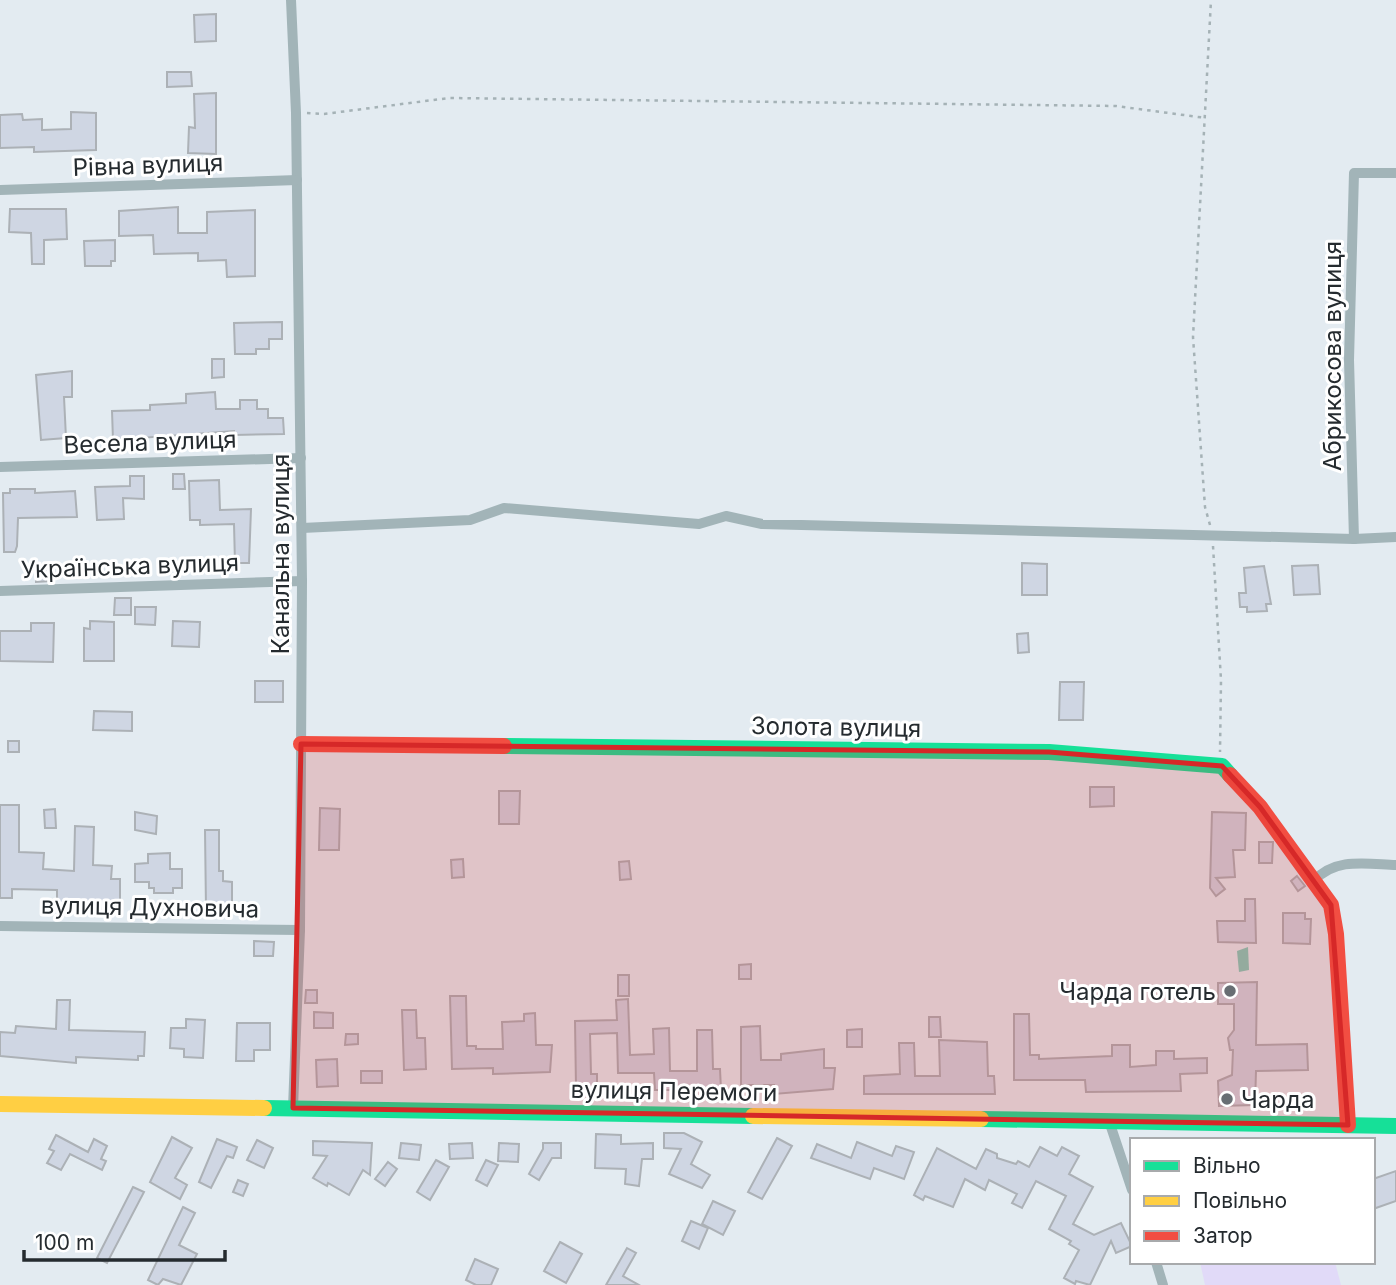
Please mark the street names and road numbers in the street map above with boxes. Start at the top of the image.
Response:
street label: Рівна вулиця [72,148,224,182]
street label: Абрикосова вулиця [1318,241,1347,471]
street label: Весела вулиця [63,424,237,460]
street label: Канальна вулиця [266,454,295,654]
street label: Українська вулиця [20,548,240,584]
street label: Золота вулиця [751,711,921,743]
street label: вулиця Духновича [41,891,259,923]
street label: вулиця Перемоги [570,1075,778,1107]

